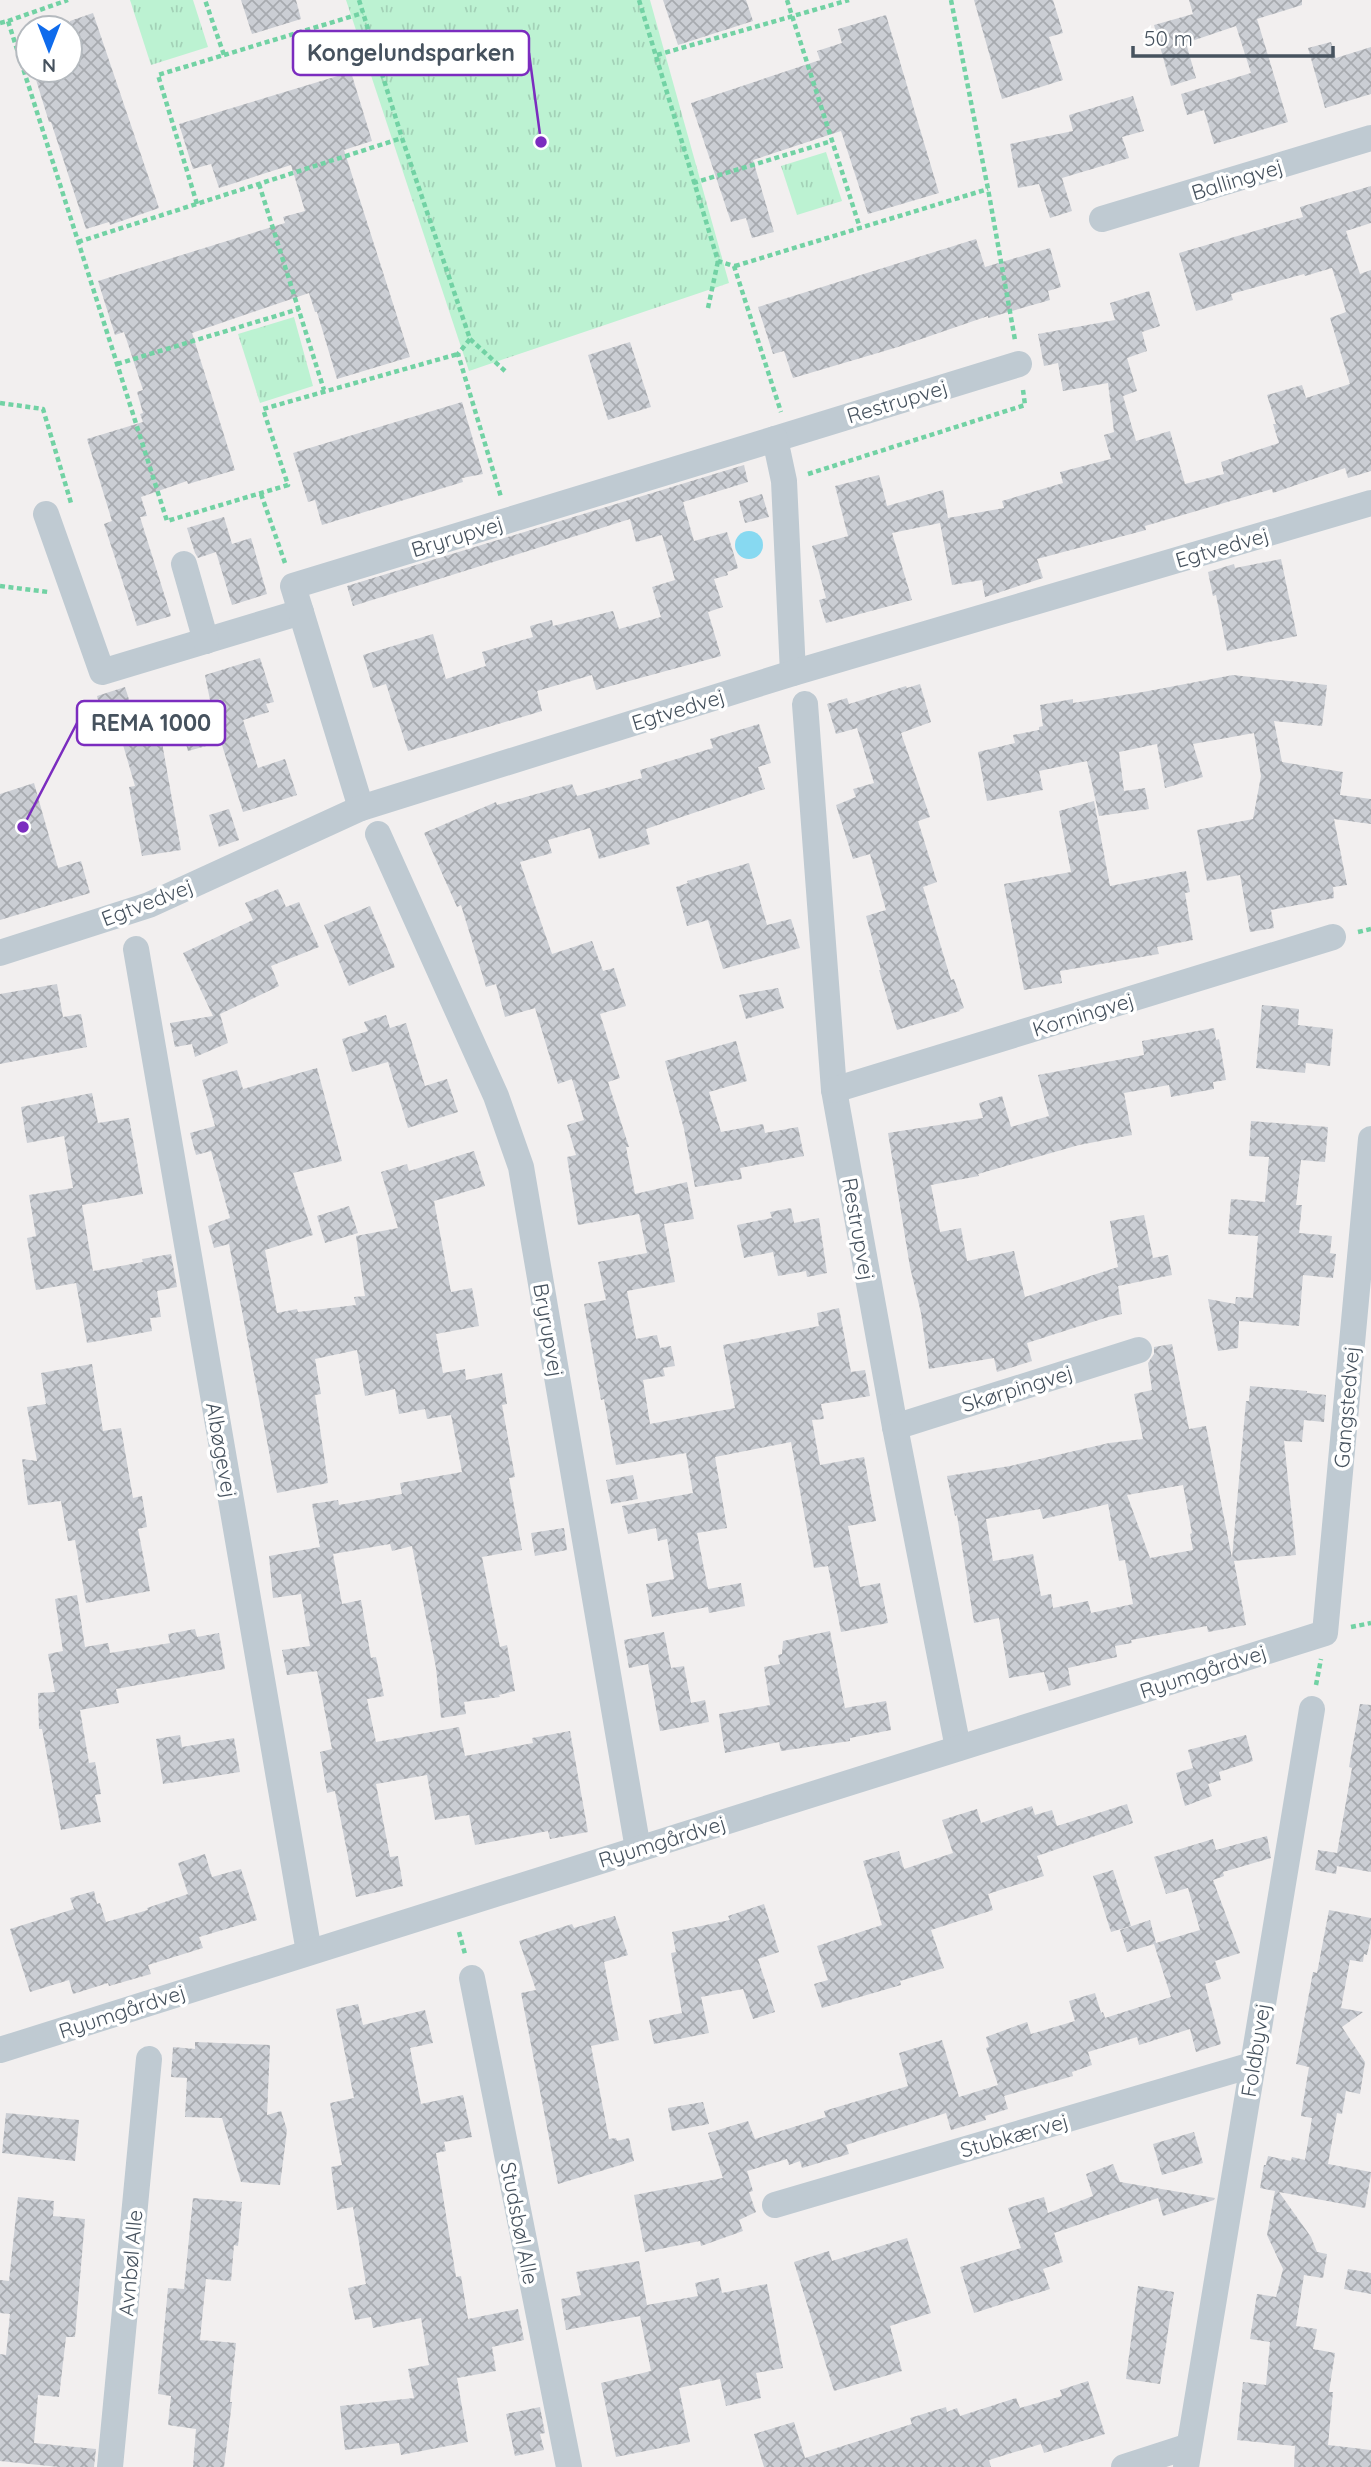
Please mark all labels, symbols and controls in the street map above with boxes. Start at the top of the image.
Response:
north arrow [14,14,84,84]
scale bar [1133,14,1332,58]
text: 50 m [1144,25,1193,51]
callout: Kongelundsparken [293,31,529,75]
text: Kongelundsparken [307,38,515,67]
text: N [42,54,56,78]
street label: Ballingvej [1188,153,1286,205]
street label: Restrupvej [843,373,951,429]
street label: Bryrupvej [408,510,506,562]
street label: Egtvedvej [1172,521,1272,573]
street label: Egtvedvej [628,683,728,735]
callout: REMA 1000 [77,701,225,745]
text: REMA 1000 [91,708,211,737]
street label: Egtvedvej [97,873,197,931]
street label: Korningvej [1029,986,1137,1042]
street label: Restrupvej [837,1176,881,1282]
street label: Bryrupvej [528,1281,570,1379]
street label: Gangstedvej [1328,1345,1364,1469]
street label: Skørpingvej [958,1359,1076,1417]
street label: Albøgevej [201,1400,243,1500]
street label: Ryumgårdvej [1136,1638,1270,1704]
street label: Ryumgårdvej [595,1809,729,1873]
street label: Ryumgårdvej [55,1978,189,2044]
street label: Foldbyvej [1235,2001,1275,2099]
street label: Stubkærvej [957,2107,1071,2163]
street label: Studsbøl Alle [495,2159,545,2287]
street label: Avnbøl Alle [112,2209,148,2317]

